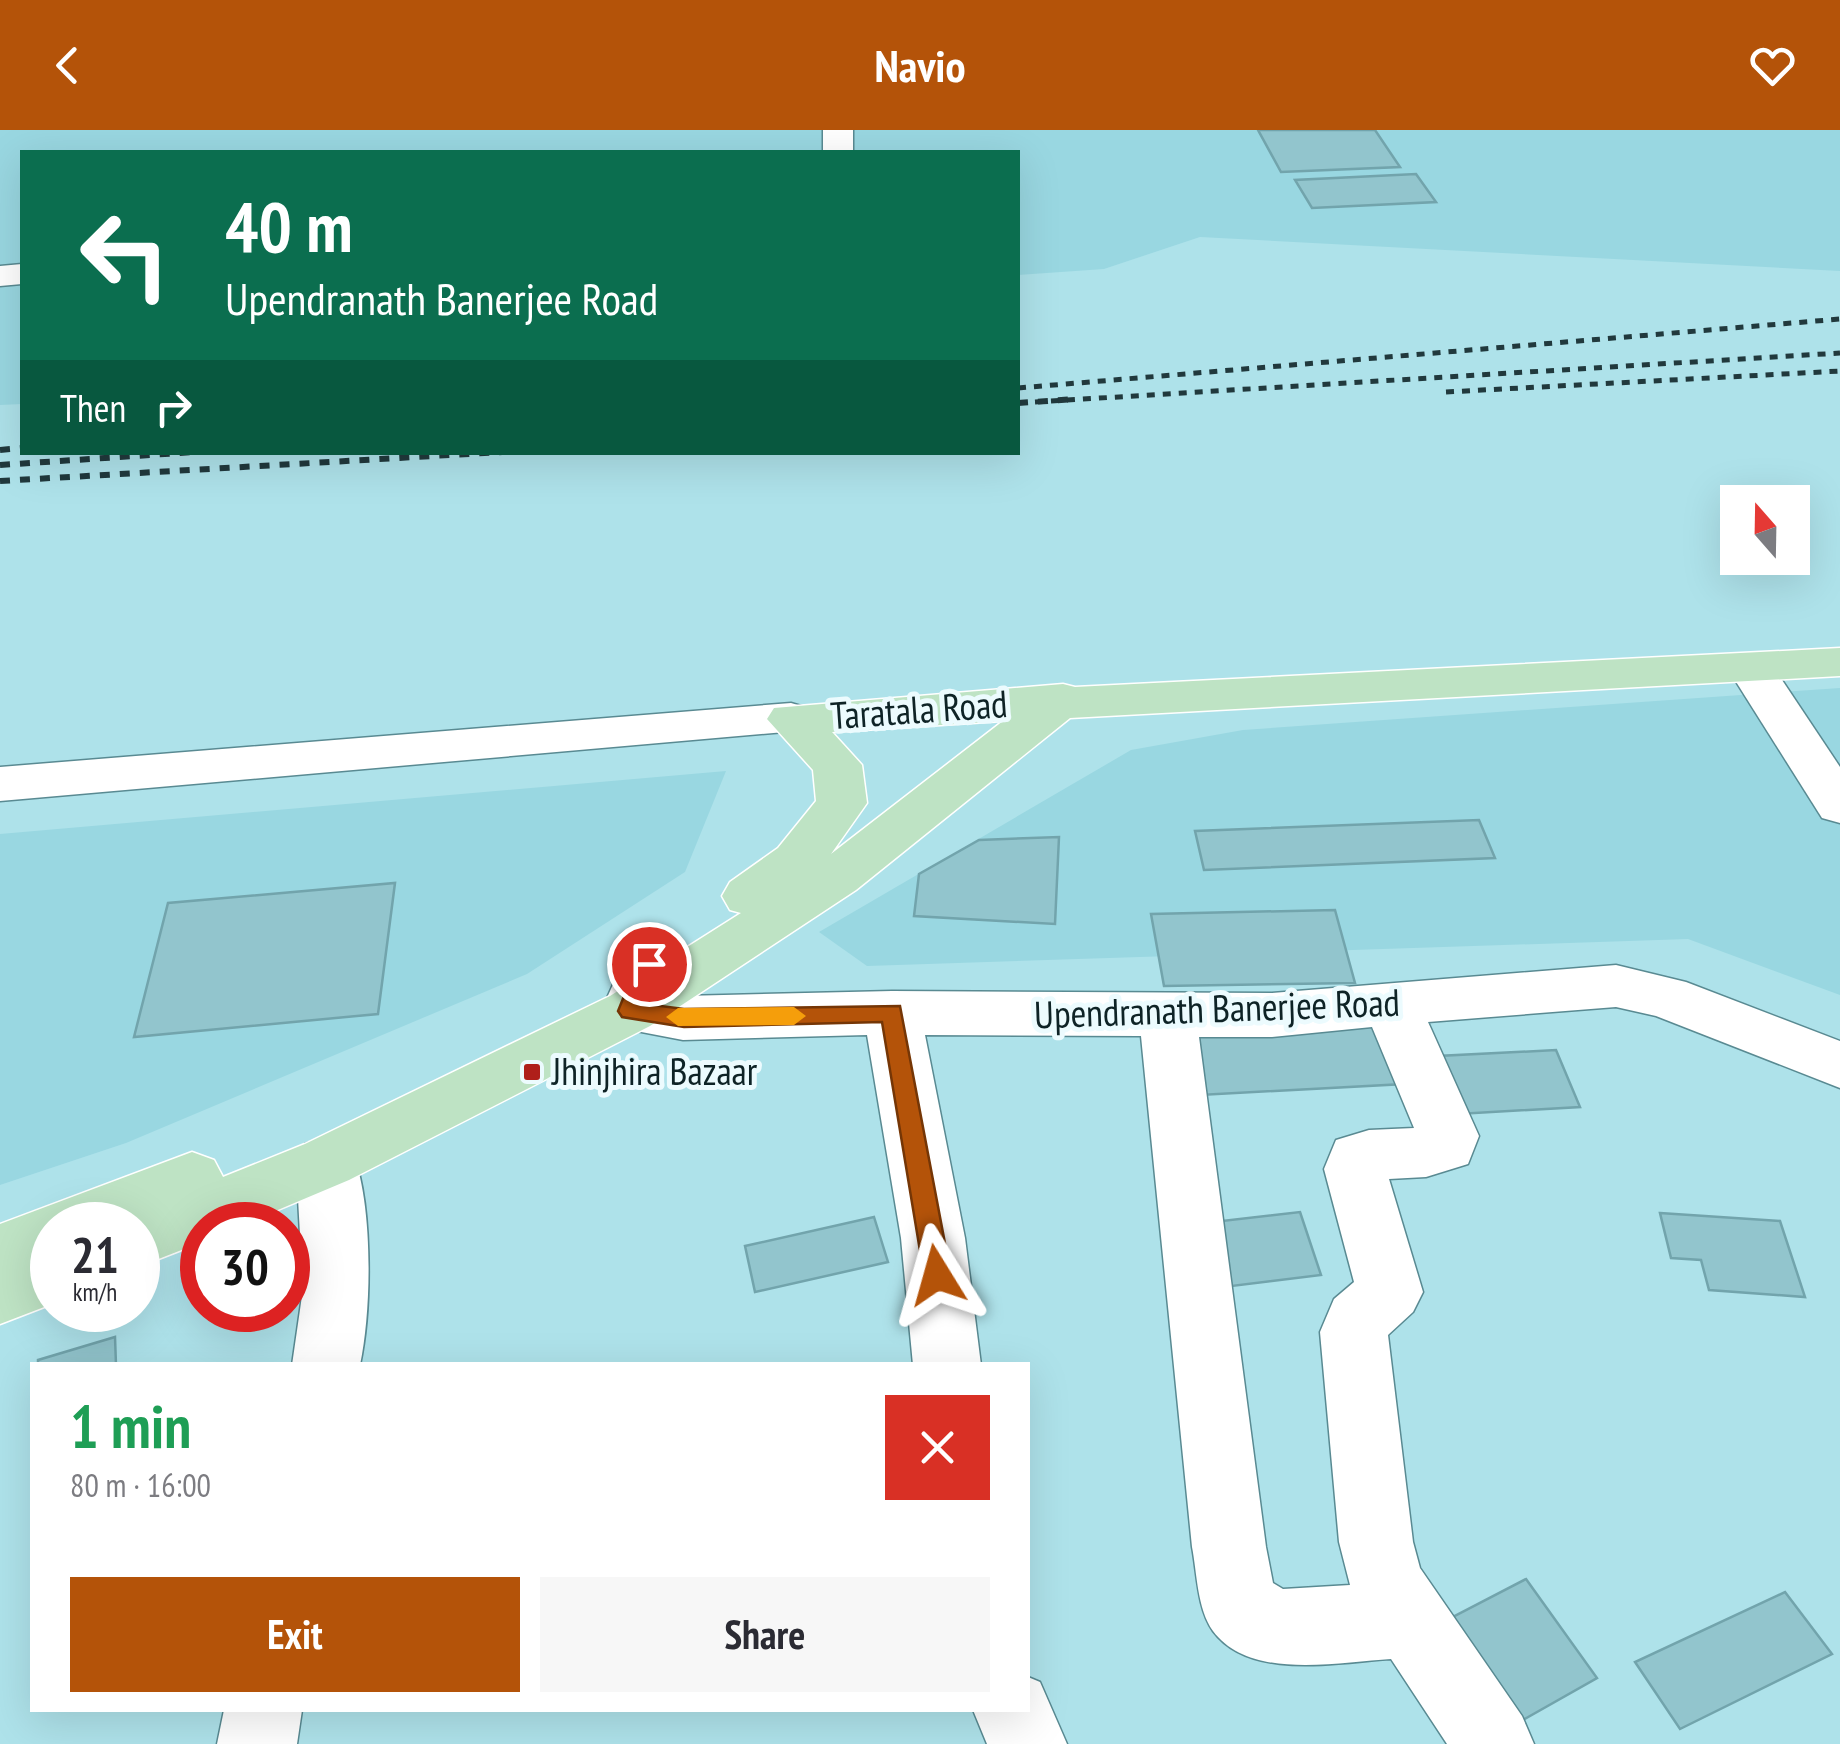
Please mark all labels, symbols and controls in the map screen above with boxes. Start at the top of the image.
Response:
text: Navio [875,36,966,94]
icon: back [40,38,95,93]
icon: heart [1745,38,1800,93]
text: 40 m [225,181,353,271]
icon: left [60,190,190,320]
text: Upendranath Banerjee Road [225,269,658,327]
icon: right [146,380,201,435]
text: Then [60,383,126,432]
north arrow [1720,485,1810,575]
map controls [1720,485,1810,575]
street label: Taratala Road [829,678,1009,739]
pin [607,922,692,1007]
icon: arrive [622,937,677,992]
street label: Upendranath Banerjee Road [1033,977,1401,1038]
place label: Jhinjhira Bazaar [551,1046,758,1095]
marker: Jhinjhira Bazaar [521,1061,543,1083]
speed limit sign: 30 [180,1202,310,1332]
text: 21 [71,1222,119,1287]
position arrow [885,1223,989,1327]
text: km/h [73,1276,117,1308]
text: 1 min [70,1387,191,1465]
button: close [885,1395,990,1500]
text: 80 m · 16:00 [70,1464,211,1506]
button: Exit [70,1577,520,1692]
button: Share [540,1577,990,1692]

